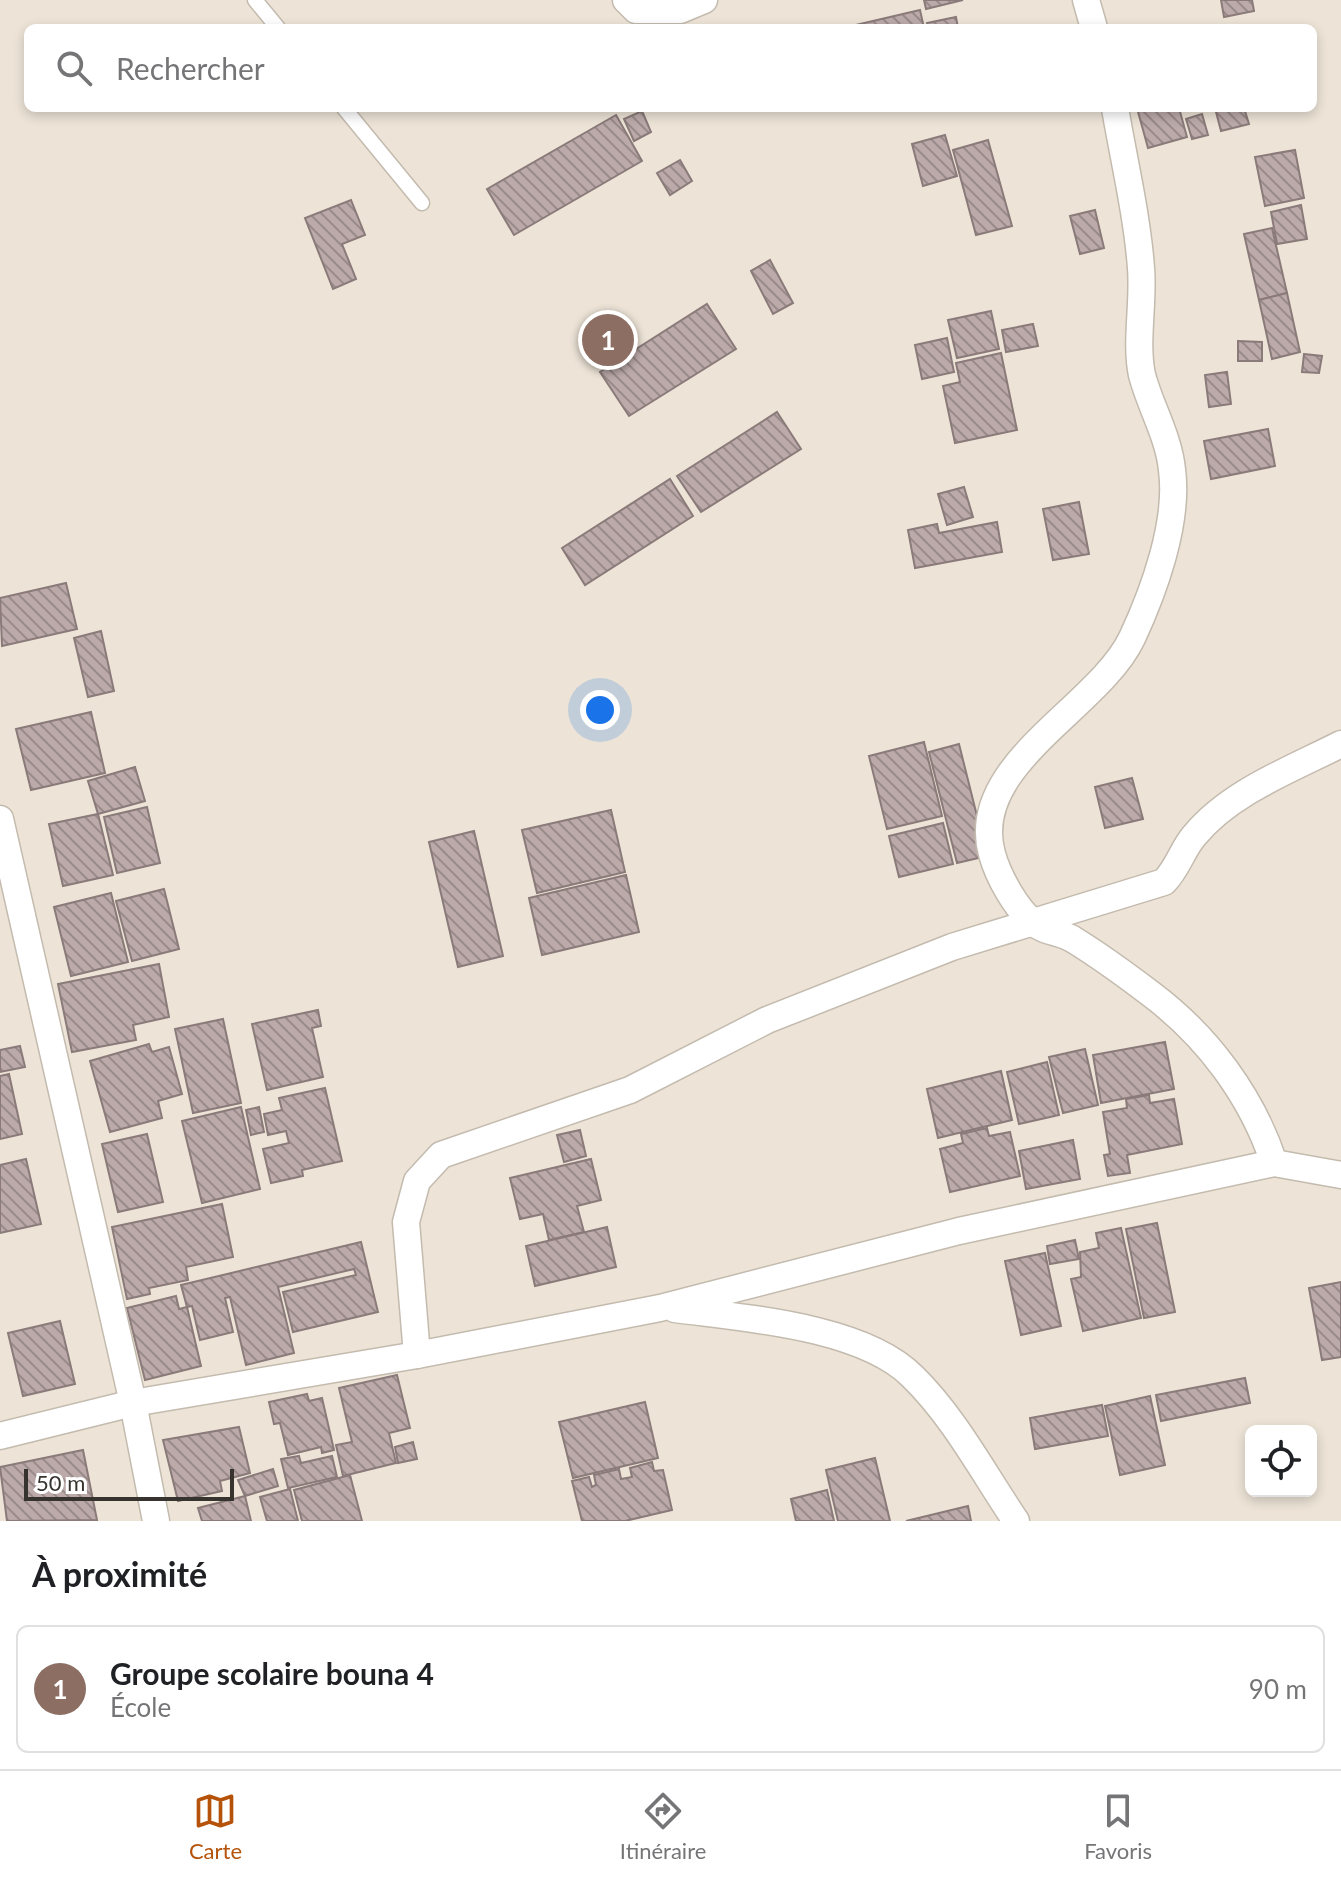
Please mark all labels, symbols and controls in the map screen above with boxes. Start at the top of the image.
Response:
search box [24,24,1317,112]
icon: search [52,46,96,90]
text: Rechercher [116,50,265,86]
pin: 1 [582,310,634,370]
your location [580,690,620,730]
map controls [1245,1425,1317,1497]
button: locate [1245,1425,1317,1497]
scale bar [24,1465,234,1501]
text: 50 m [36,1469,85,1496]
text: À proximité [32,1553,207,1594]
text: Groupe scolaire bouna 4 [110,1655,434,1691]
text: 1 [52,1673,68,1705]
text: 90 m [1249,1673,1307,1705]
text: École [110,1691,171,1723]
tab: Carte [189,1789,242,1864]
tab: Itinéraire [620,1789,706,1864]
tab: Favoris [1084,1789,1152,1864]

